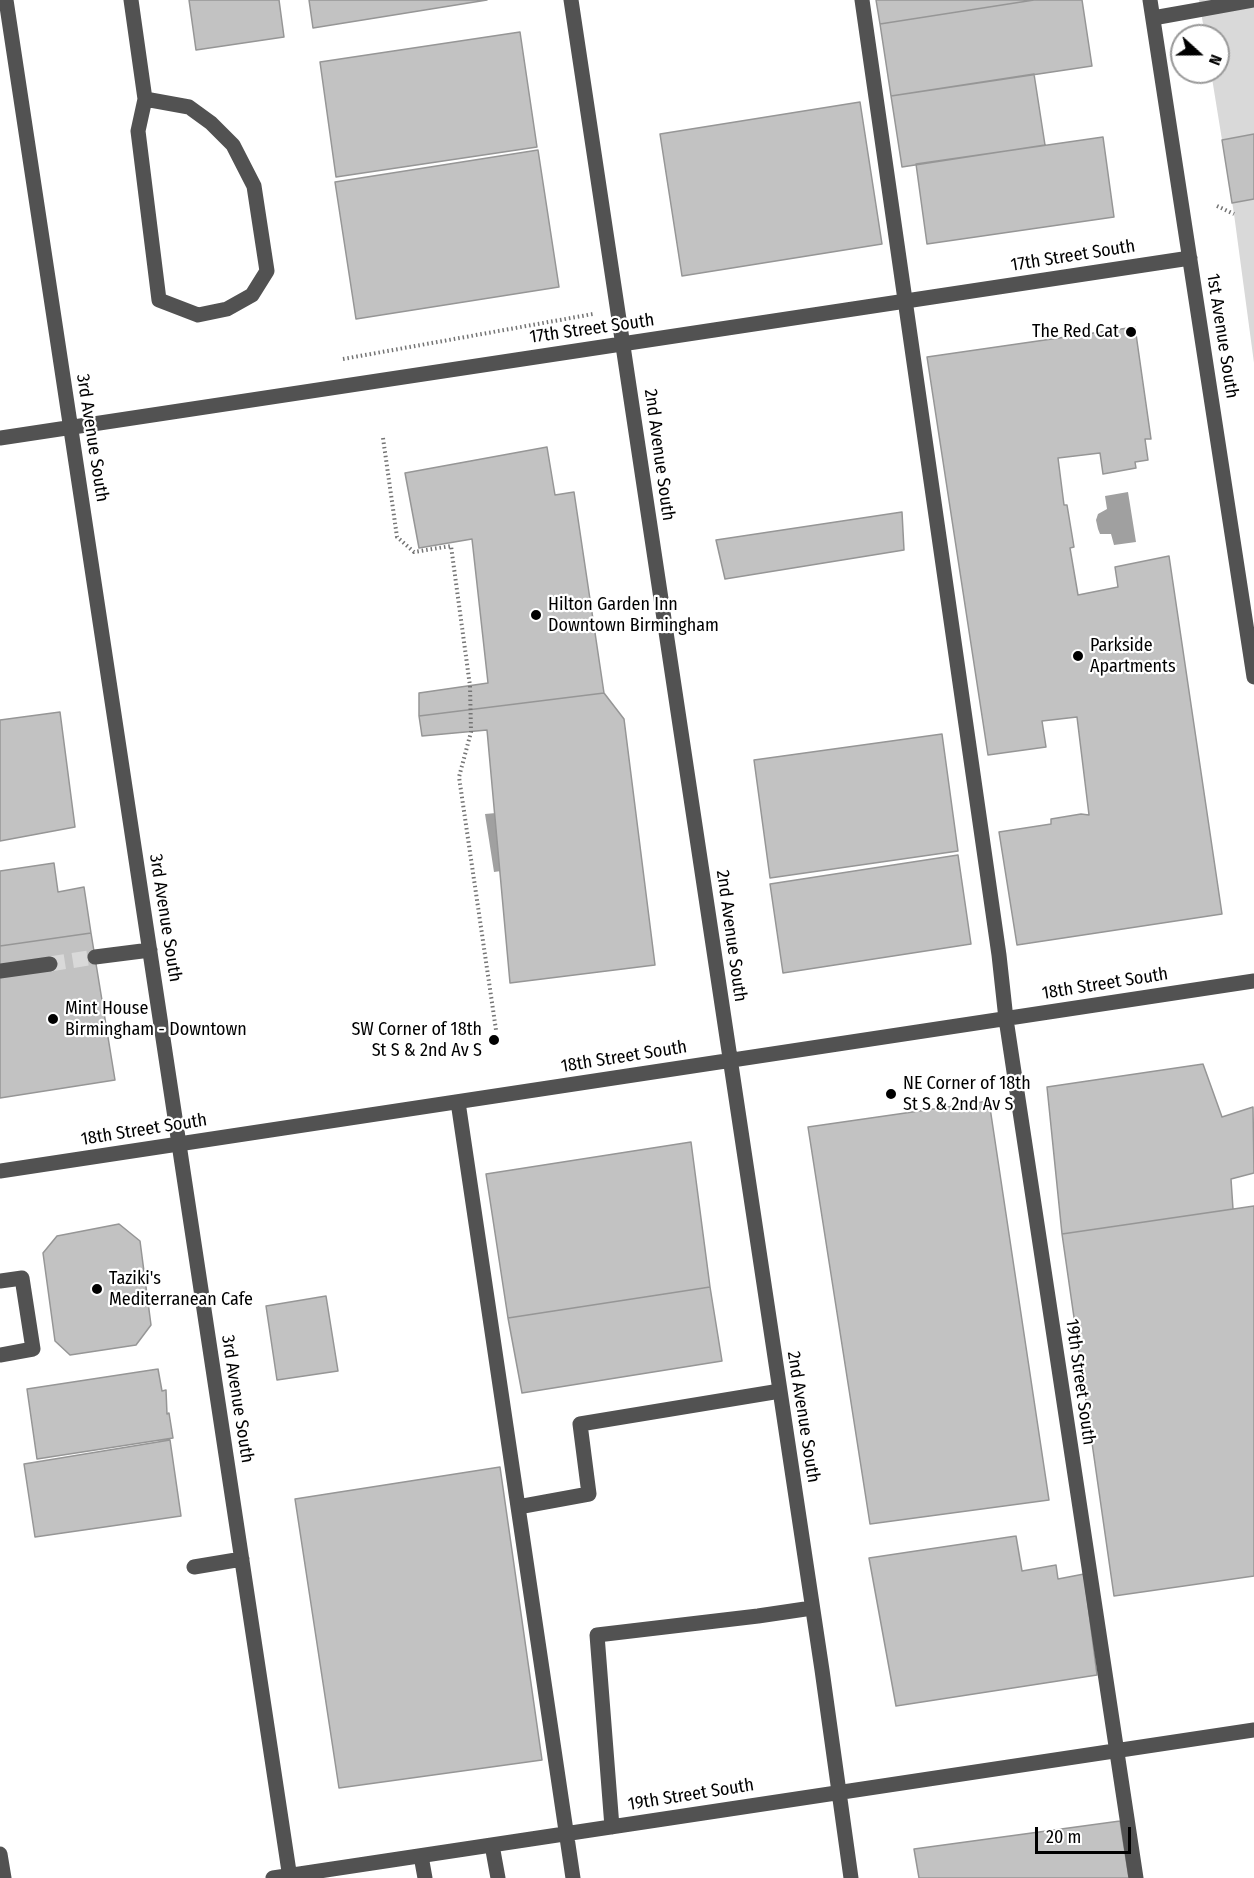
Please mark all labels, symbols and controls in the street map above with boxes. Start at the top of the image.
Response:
north arrow [1170,24,1230,84]
text: N [1205,52,1226,68]
street label: 17th Street South [1009,236,1137,276]
street label: 1st Avenue South [1201,272,1243,400]
street label: 17th Street South [528,310,656,348]
place label: The Red Cat [1032,321,1119,343]
marker: The Red Cat [1124,325,1138,339]
street label: 3rd Avenue South [71,372,113,504]
street label: 2nd Avenue South [639,388,679,522]
place label: Hilton Garden Inn Downtown Birmingham [548,594,719,636]
marker: Hilton Garden Inn Downtown Birmingham [529,608,543,622]
place label: Parkside Apartments [1090,635,1176,678]
marker: Parkside Apartments [1071,649,1085,663]
street label: 3rd Avenue South [144,852,186,984]
street label: 2nd Avenue South [711,869,751,1003]
street label: 18th Street South [1040,963,1170,1005]
place label: Mint House Birmingham - Downtown [65,998,247,1040]
marker: Mint House Birmingham - Downtown [46,1012,60,1026]
place label: SW Corner of 18th St S & 2nd Av S [352,1019,482,1062]
marker: SW Corner of 18th St S & 2nd Av S [487,1033,501,1047]
street label: 18th Street South [559,1036,689,1078]
place label: NE Corner of 18th St S & 2nd Av S [903,1073,1031,1116]
marker: NE Corner of 18th St S & 2nd Av S [884,1087,898,1101]
street label: 18th Street South [79,1109,209,1151]
place label: Taziki's Mediterranean Cafe [109,1268,253,1310]
marker: Taziki's Mediterranean Cafe [90,1282,104,1296]
street label: 19th Street South [1060,1318,1100,1446]
street label: 3rd Avenue South [216,1333,258,1465]
street label: 2nd Avenue South [782,1350,824,1484]
street label: 19th Street South [627,1774,755,1816]
scale bar [1038,1815,1134,1853]
text: 20 m [1046,1826,1081,1848]

